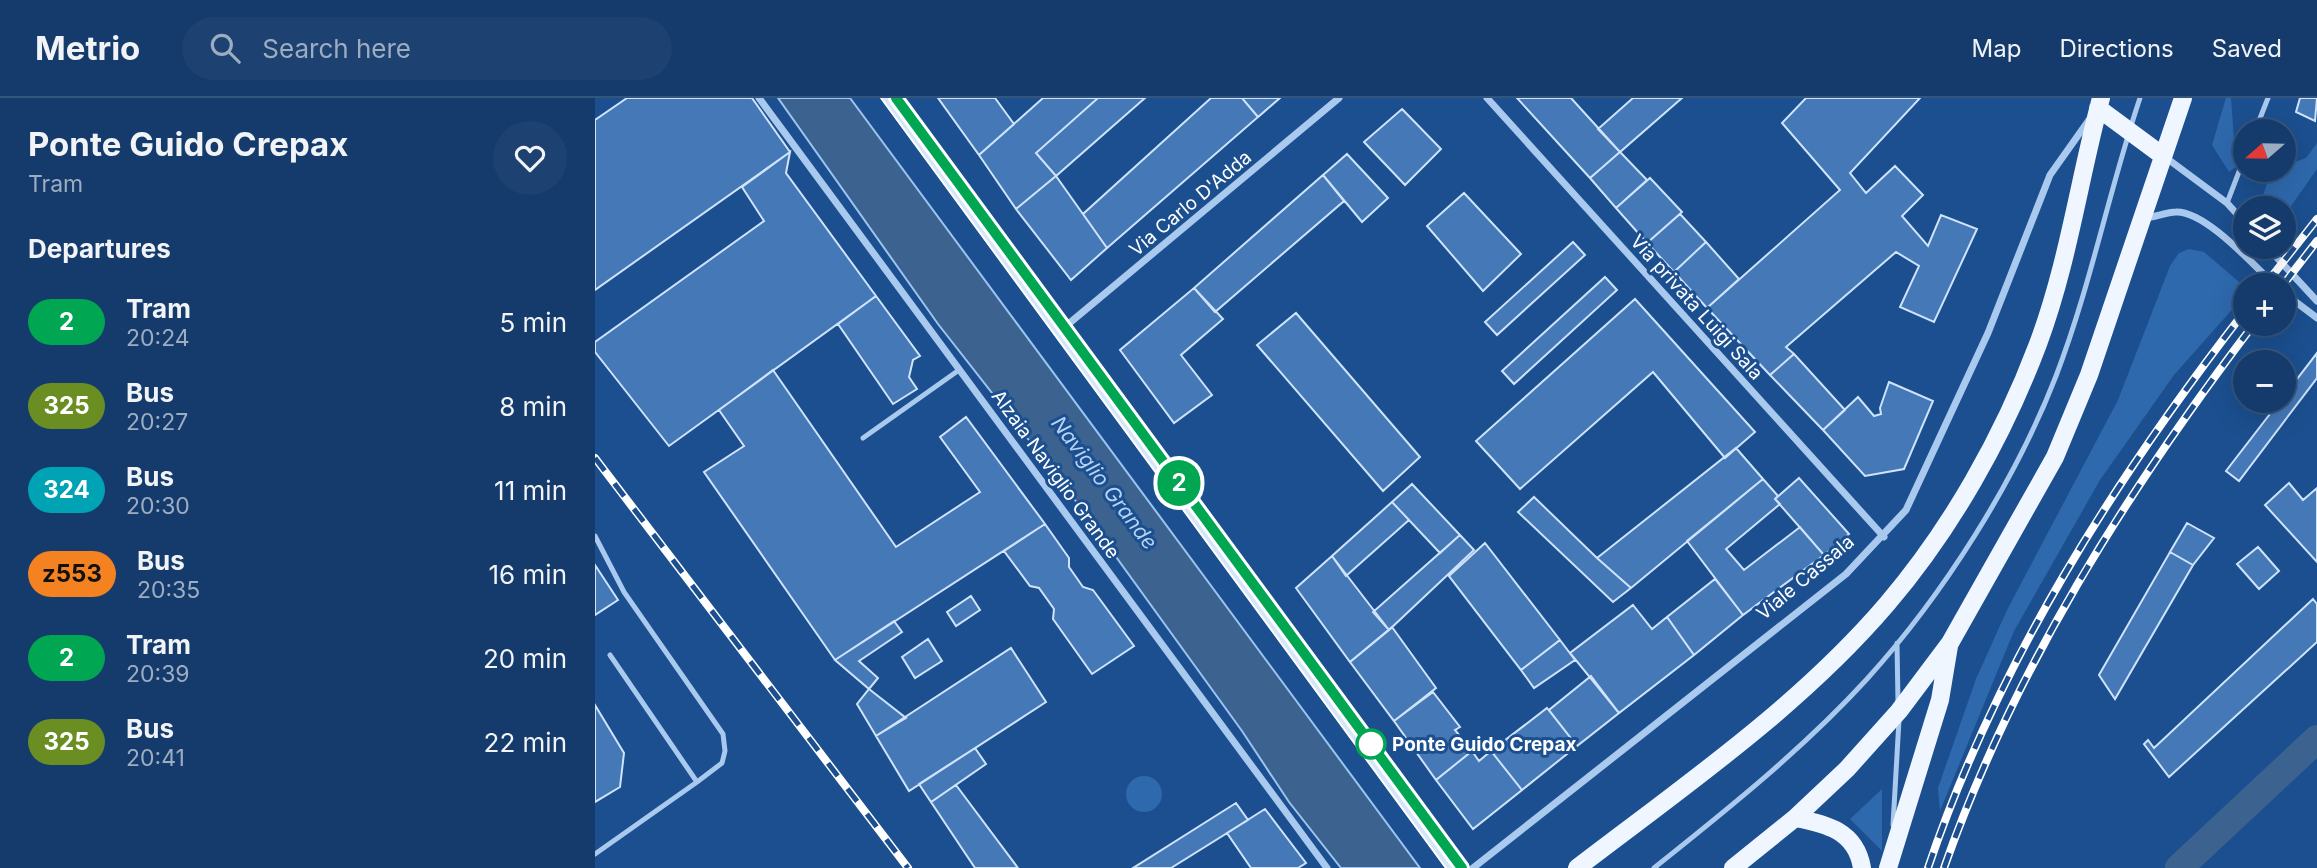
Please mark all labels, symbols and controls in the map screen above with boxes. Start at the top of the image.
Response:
search box [182,17,672,80]
text: Metrio [35,28,140,68]
icon: search [206,29,244,67]
text: Search here [262,33,411,64]
text: Map [1972,34,2021,63]
text: Directions [2059,34,2174,63]
text: Saved [2212,34,2282,63]
north arrow [2233,119,2296,182]
map controls [2233,119,2296,413]
button: heart [493,121,567,195]
text: Ponte Guido Crepax [28,124,348,164]
street label: Via Carlo D'Adda [1125,146,1256,261]
text: Tram [28,170,83,198]
button: layers [2233,196,2296,259]
street label: Via privata Luigi Sala [1625,230,1768,385]
text: Departures [28,233,171,264]
button: + [2233,273,2296,336]
text: Tram [126,293,191,324]
text: 2 [59,307,74,336]
text: 5 min [499,307,567,338]
text: 20:24 [126,324,190,352]
button: − [2233,350,2296,413]
text: Bus [126,377,174,408]
street label: Alzaia Naviglio Grande [987,385,1125,563]
text: 325 [44,391,89,420]
text: 8 min [499,391,567,422]
text: 20:27 [126,408,188,436]
water label: Naviglio Grande [1046,411,1162,555]
line badge: 2 [1156,460,1202,506]
text: Bus [126,461,174,492]
text: 2 [1171,468,1187,497]
text: 324 [43,475,90,504]
text: 11 min [494,475,567,506]
text: 20:30 [126,492,190,520]
street label: Viale Cassala [1752,530,1859,625]
text: Bus [137,545,185,576]
text: z553 [42,559,102,588]
text: 16 min [489,559,567,590]
text: 20:35 [137,576,200,604]
text: Tram [126,629,191,660]
text: 2 [59,643,74,672]
text: 20 min [483,643,567,674]
text: 20:39 [126,660,190,688]
text: Bus [126,713,174,744]
text: 325 [44,727,89,756]
text: 22 min [484,727,567,758]
marker: Ponte Guido Crepax [1356,729,1386,759]
place label: Ponte Guido Crepax [1392,733,1576,756]
text: 20:41 [126,744,185,772]

